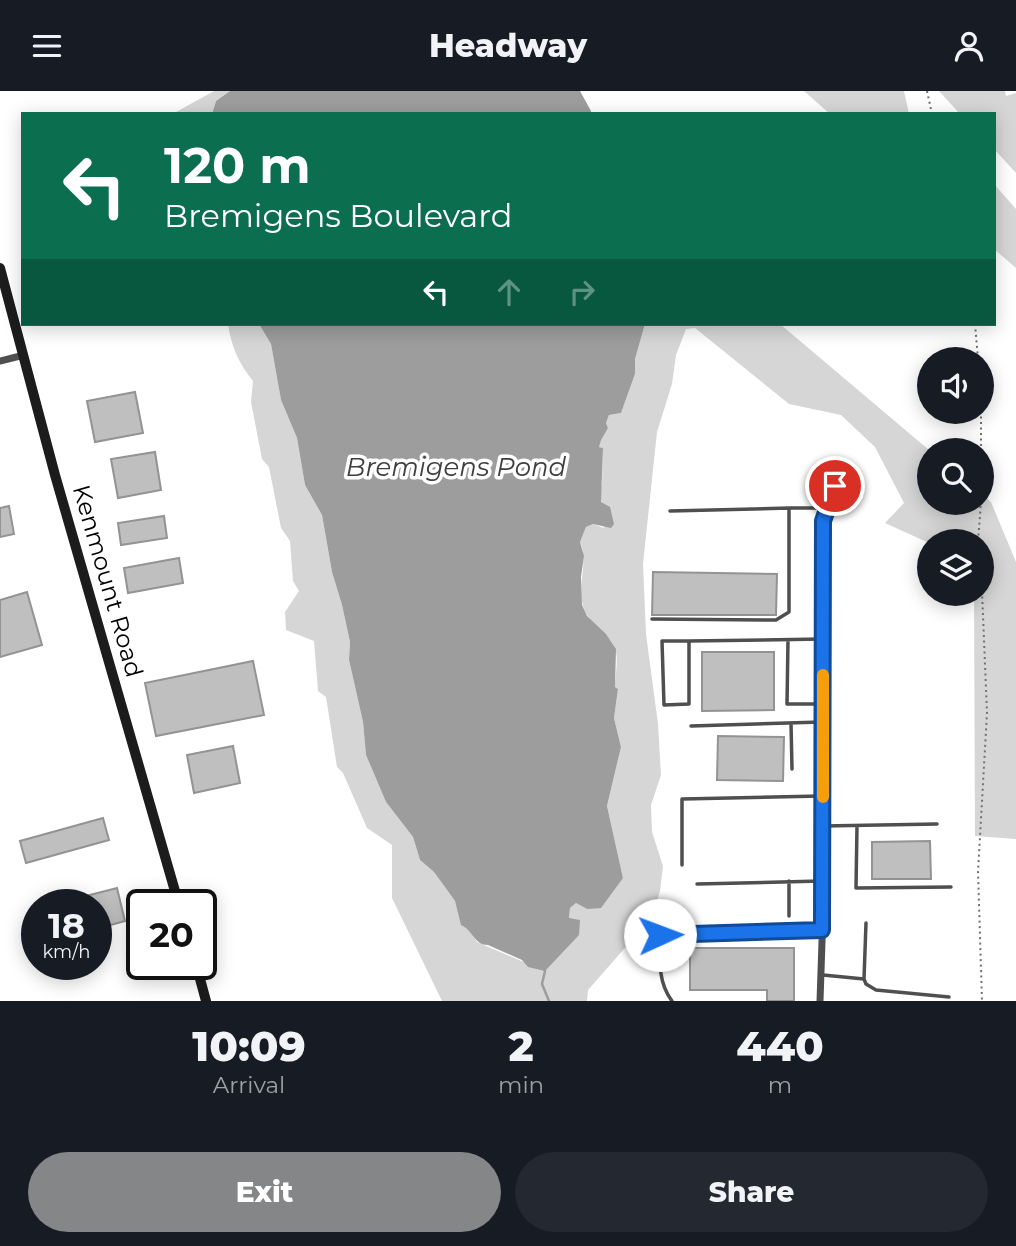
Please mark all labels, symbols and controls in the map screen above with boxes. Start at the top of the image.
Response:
text: Headway [429,26,587,65]
icon: menu [28,27,66,65]
icon: person [950,27,988,65]
text: 120 m [164,136,311,195]
icon: left [49,140,140,231]
text: Bremigens Boulevard [164,196,512,235]
icon: left [417,273,455,311]
icon: ahead [490,273,528,311]
icon: right [563,273,601,311]
map controls [917,347,994,606]
button: sound [917,347,994,424]
button: search [917,438,994,515]
water label: Bremigens Pond [346,451,567,483]
pin [805,456,865,516]
icon: arrive [816,467,854,505]
street label: Kenmount Road [67,481,149,681]
button: layers [917,529,994,606]
speed limit sign: 20 [126,889,217,980]
position arrow [623,898,697,972]
text: 18 [48,904,85,947]
text: km/h [42,941,91,963]
text: 10:09 [192,1020,306,1072]
text: 2 [508,1020,534,1072]
text: 440 [736,1020,824,1072]
text: Arrival [213,1071,285,1099]
text: min [498,1071,544,1099]
text: m [768,1071,792,1099]
button: Exit [28,1152,501,1232]
button: Share [515,1152,988,1232]

